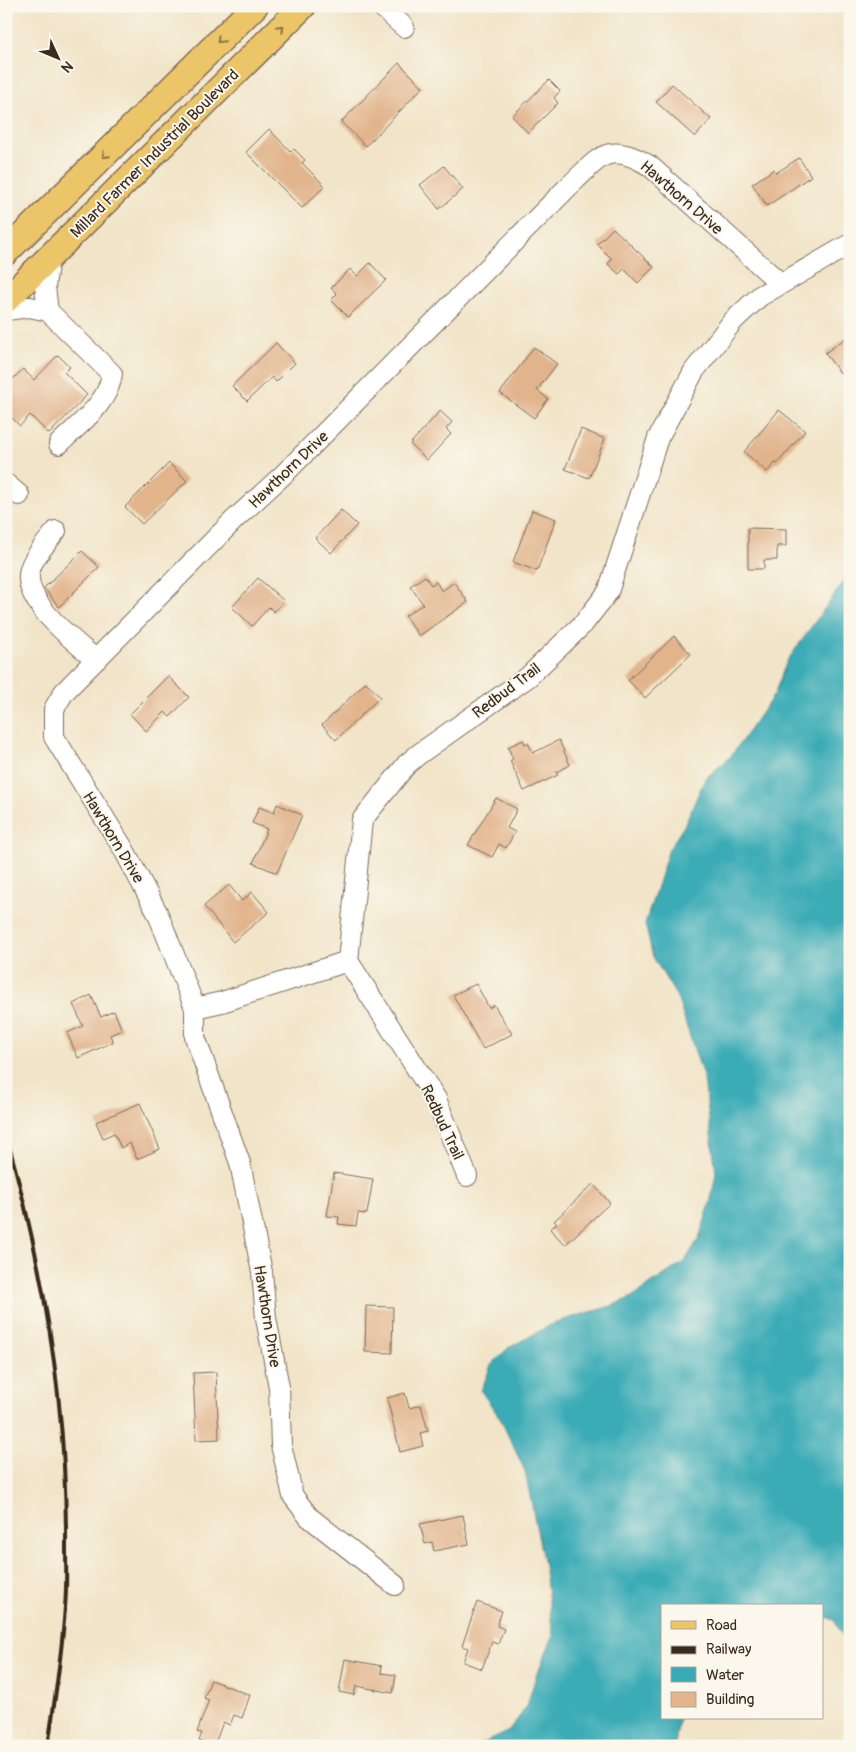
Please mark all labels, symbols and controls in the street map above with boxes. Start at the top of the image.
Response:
one-way arrow [275,25,284,34]
north arrow [32,32,82,82]
one-way arrow [217,35,226,44]
text: N [58,57,76,76]
street label: Millard Farmer Industrial Boulevard [66,65,243,242]
one-way arrow [102,149,111,158]
street label: Hawthorn Drive [636,156,727,239]
street label: Hawthorn Drive [245,427,333,513]
street label: Redbud Trail [468,659,545,723]
street label: Hawthorn Drive [78,788,148,887]
street label: Redbud Trail [416,1082,468,1163]
street label: Hawthorn Drive [249,1264,285,1369]
legend [661,1604,824,1720]
text: Road [706,1616,737,1635]
text: Railway [706,1640,752,1659]
text: Water [706,1666,745,1685]
text: Building [706,1690,754,1709]

